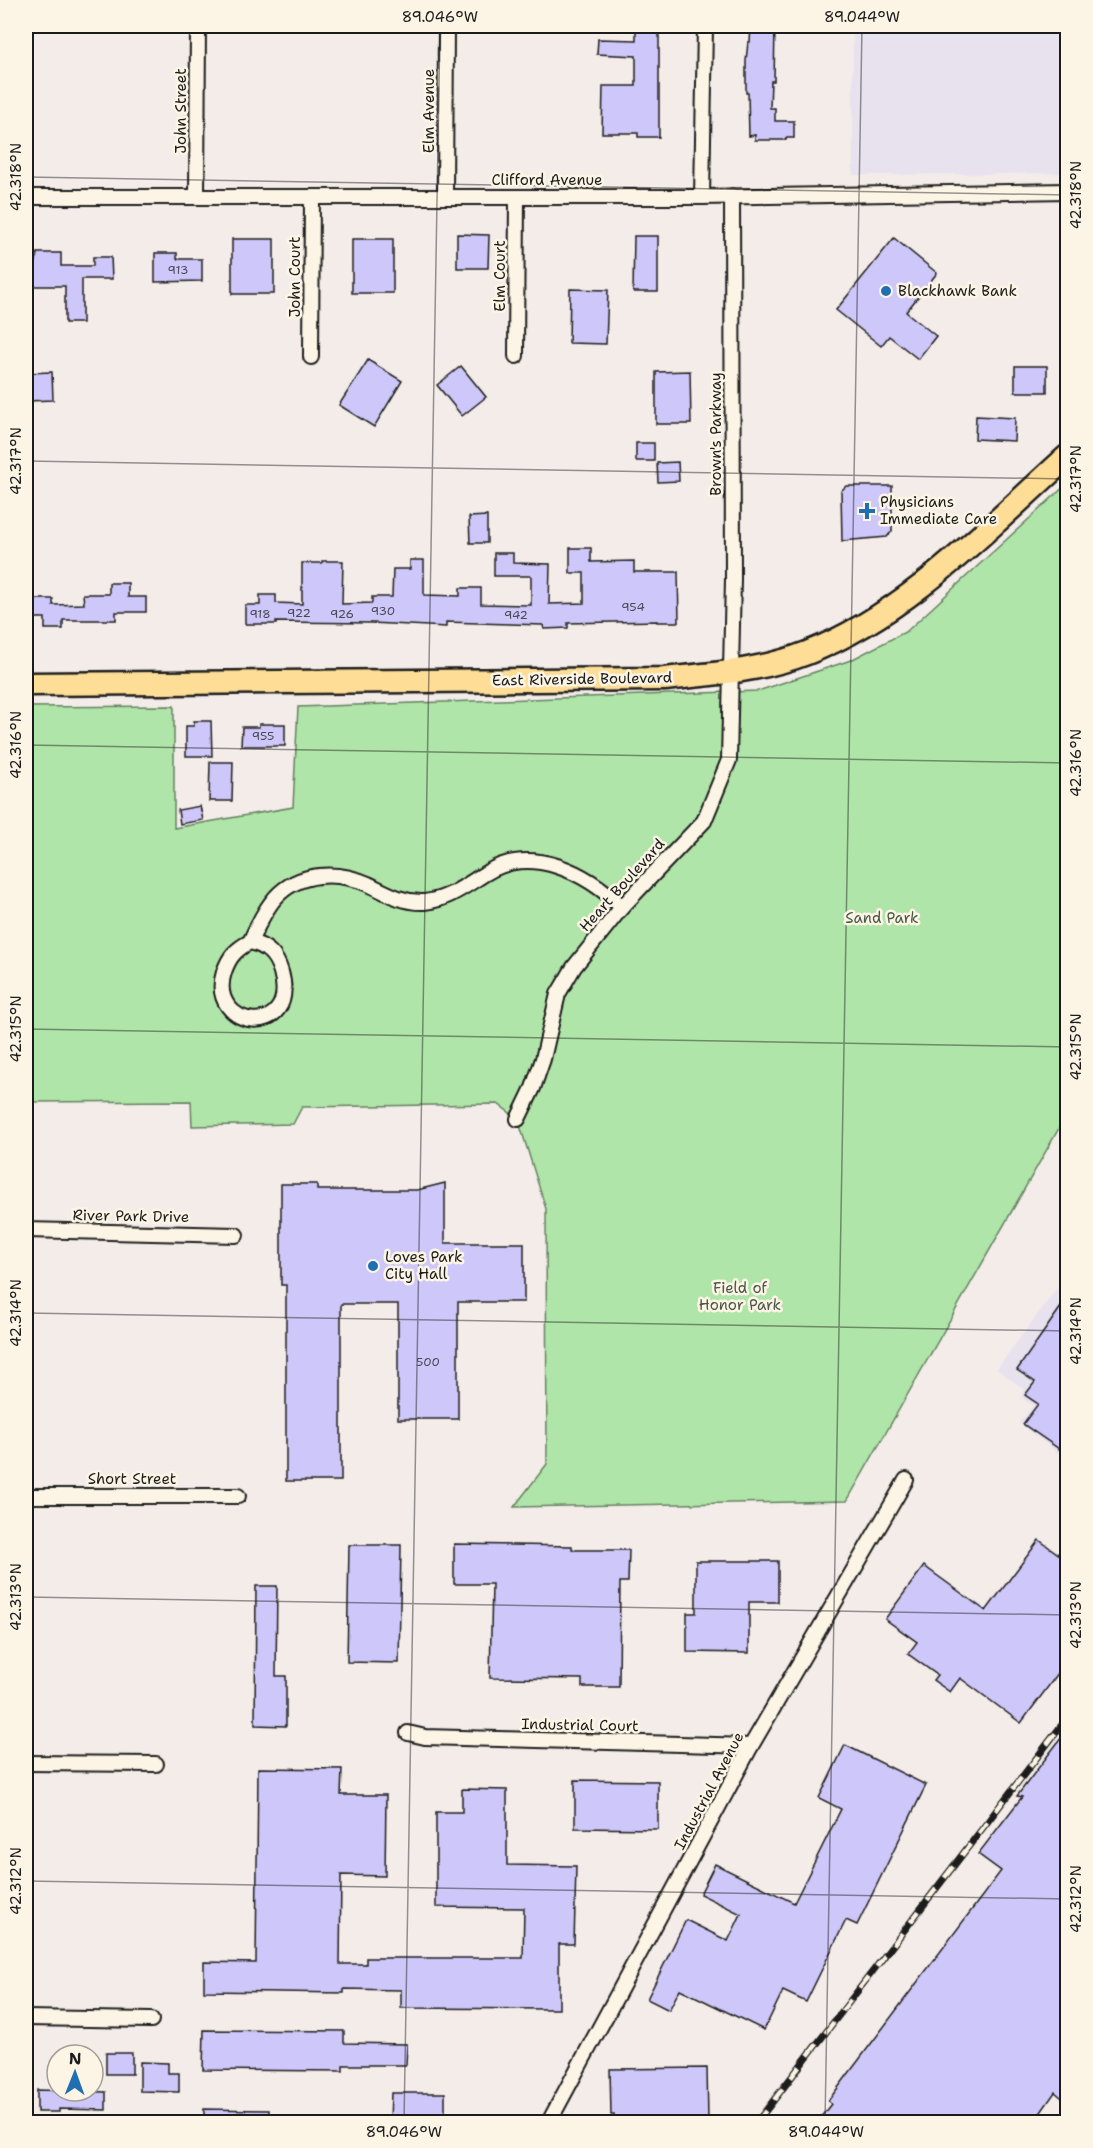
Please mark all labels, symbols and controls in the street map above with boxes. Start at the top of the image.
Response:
text: 89.046°W [402,7,478,27]
text: 89.044°W [824,7,900,27]
street label: John Street [171,68,191,154]
street label: Elm Avenue [419,69,439,153]
text: 42.318°N [6,143,26,211]
text: 42.318°N [1066,161,1086,229]
street label: Clifford Avenue [491,170,603,190]
street label: John Court [285,236,305,318]
street label: Elm Court [490,240,510,312]
house number: 913 [168,262,188,278]
place label: Blackhawk Bank [898,281,1017,301]
marker: Blackhawk Bank [879,284,893,298]
street label: Brown's Parkway [706,372,726,496]
text: 42.317°N [6,427,26,495]
text: 42.317°N [1066,445,1086,513]
place label: Physicians Immediate Care [880,492,997,529]
marker: Physicians Immediate Care [858,502,876,520]
house number: 954 [621,599,645,615]
house number: 930 [371,603,395,619]
house number: 922 [287,605,311,621]
house number: 918 [249,606,271,622]
house number: 926 [330,606,354,622]
house number: 942 [504,607,528,623]
street label: East Riverside Boulevard [492,667,673,691]
text: 42.316°N [6,711,26,779]
house number: 955 [252,728,274,744]
text: 42.316°N [1066,729,1086,797]
street label: Heart Boulevard [575,834,669,936]
park label: Sand Park [845,908,919,928]
text: 42.315°N [6,995,26,1063]
text: 42.315°N [1066,1013,1086,1081]
street label: River Park Drive [72,1205,190,1227]
place label: Loves Park City Hall [385,1247,463,1284]
marker: Loves Park City Hall [366,1259,380,1273]
park label: Field of Honor Park [699,1278,781,1315]
text: 42.314°N [6,1279,26,1347]
text: 42.314°N [1066,1297,1086,1365]
house number: 500 [416,1354,440,1370]
street label: Short Street [88,1469,176,1489]
text: 42.313°N [6,1563,26,1631]
text: 42.313°N [1066,1581,1086,1649]
street label: Industrial Court [521,1714,639,1736]
street label: Industrial Avenue [669,1729,749,1853]
text: 42.312°N [6,1847,26,1915]
text: 42.312°N [1066,1865,1086,1933]
north arrow [45,2043,105,2103]
text: N [69,2048,82,2069]
text: 89.046°W [366,2122,442,2142]
text: 89.044°W [788,2122,864,2142]

